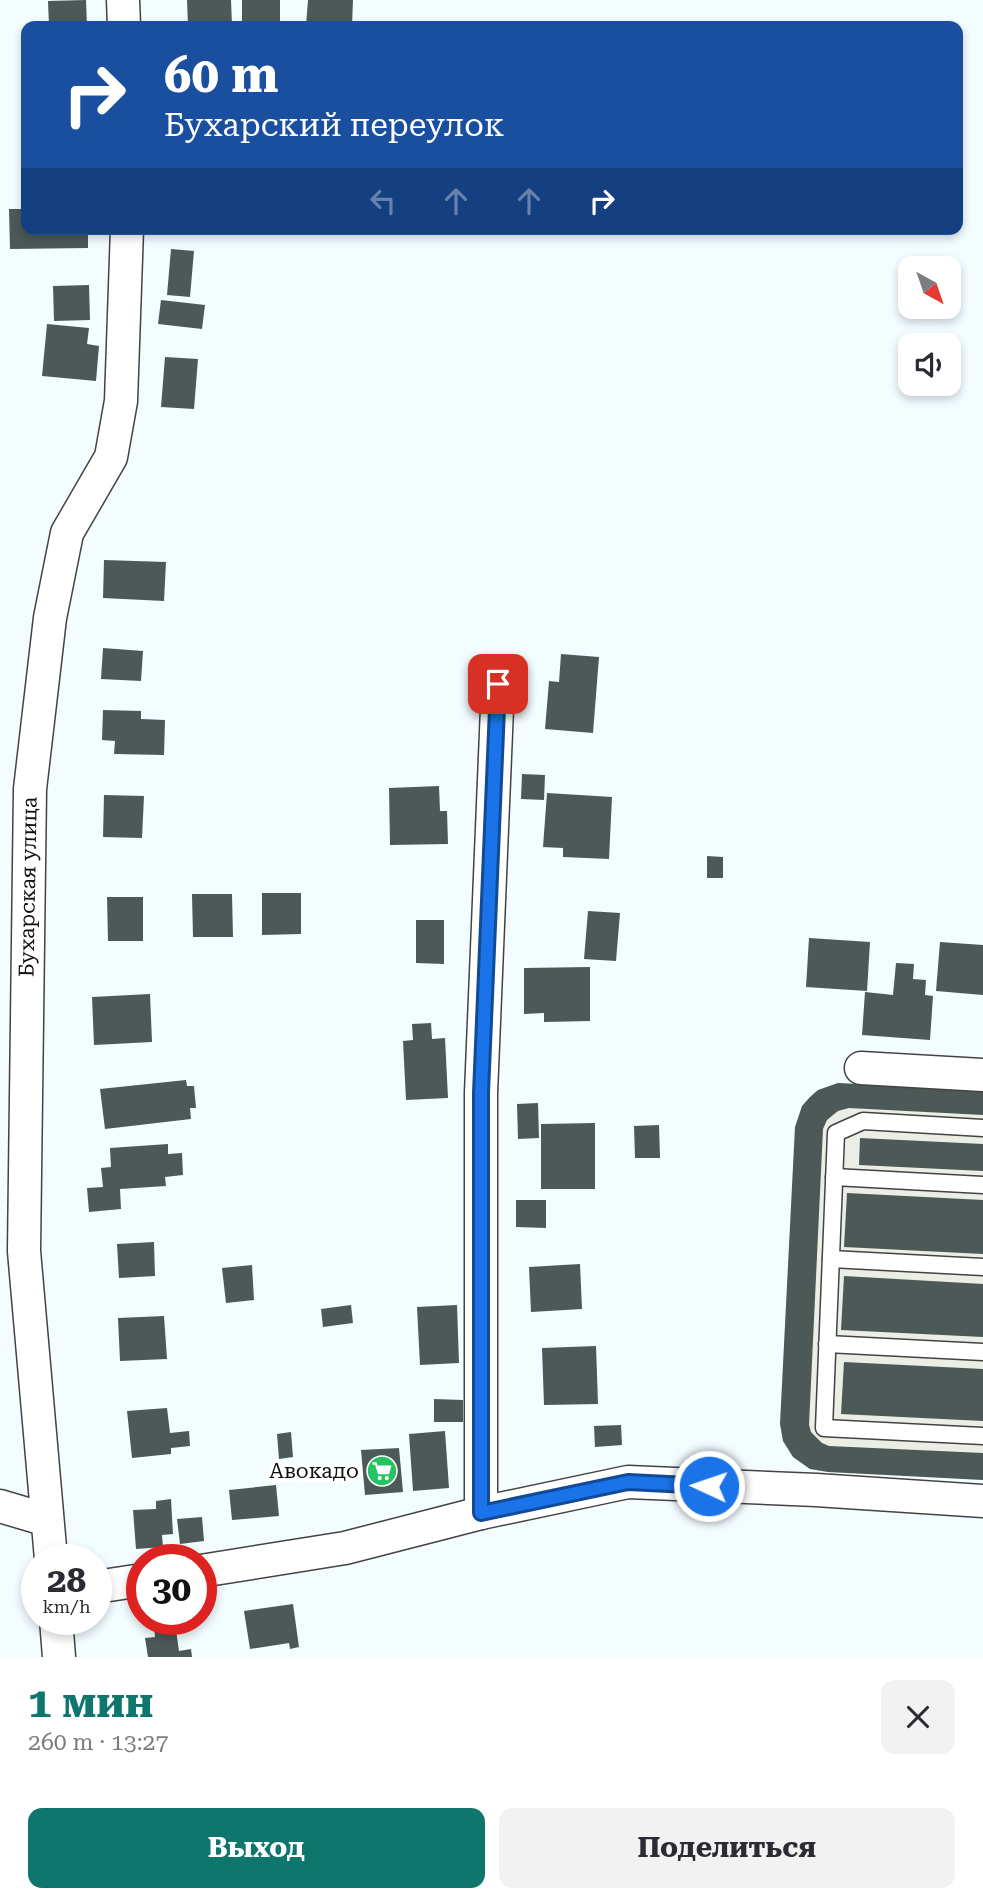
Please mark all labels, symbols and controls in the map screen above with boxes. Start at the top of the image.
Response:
text: 60 m [164,47,279,104]
icon: right [49,49,140,140]
text: Бухарский переулок [164,106,504,144]
icon: left [364,182,402,220]
icon: ahead [437,182,475,220]
icon: ahead [510,182,548,220]
icon: right [583,182,621,220]
north arrow [898,256,961,318]
map controls [898,256,961,396]
button: sound [898,333,961,396]
pin [468,654,528,714]
icon: arrive [479,665,517,703]
street label: Бухарская улица [14,796,42,977]
position arrow [672,1449,746,1523]
supermarket icon: Авокадо [365,1454,399,1488]
place label: Авокадо [269,1459,359,1483]
speed limit sign: 30 [126,1544,217,1635]
text: 28 [47,1560,86,1601]
text: km/h [42,1596,91,1617]
text: 1 мин [28,1678,153,1727]
button: close [881,1680,955,1754]
text: 260 m · 13:27 [28,1729,168,1756]
button: Выход [28,1808,485,1888]
button: Поделиться [499,1808,955,1888]

